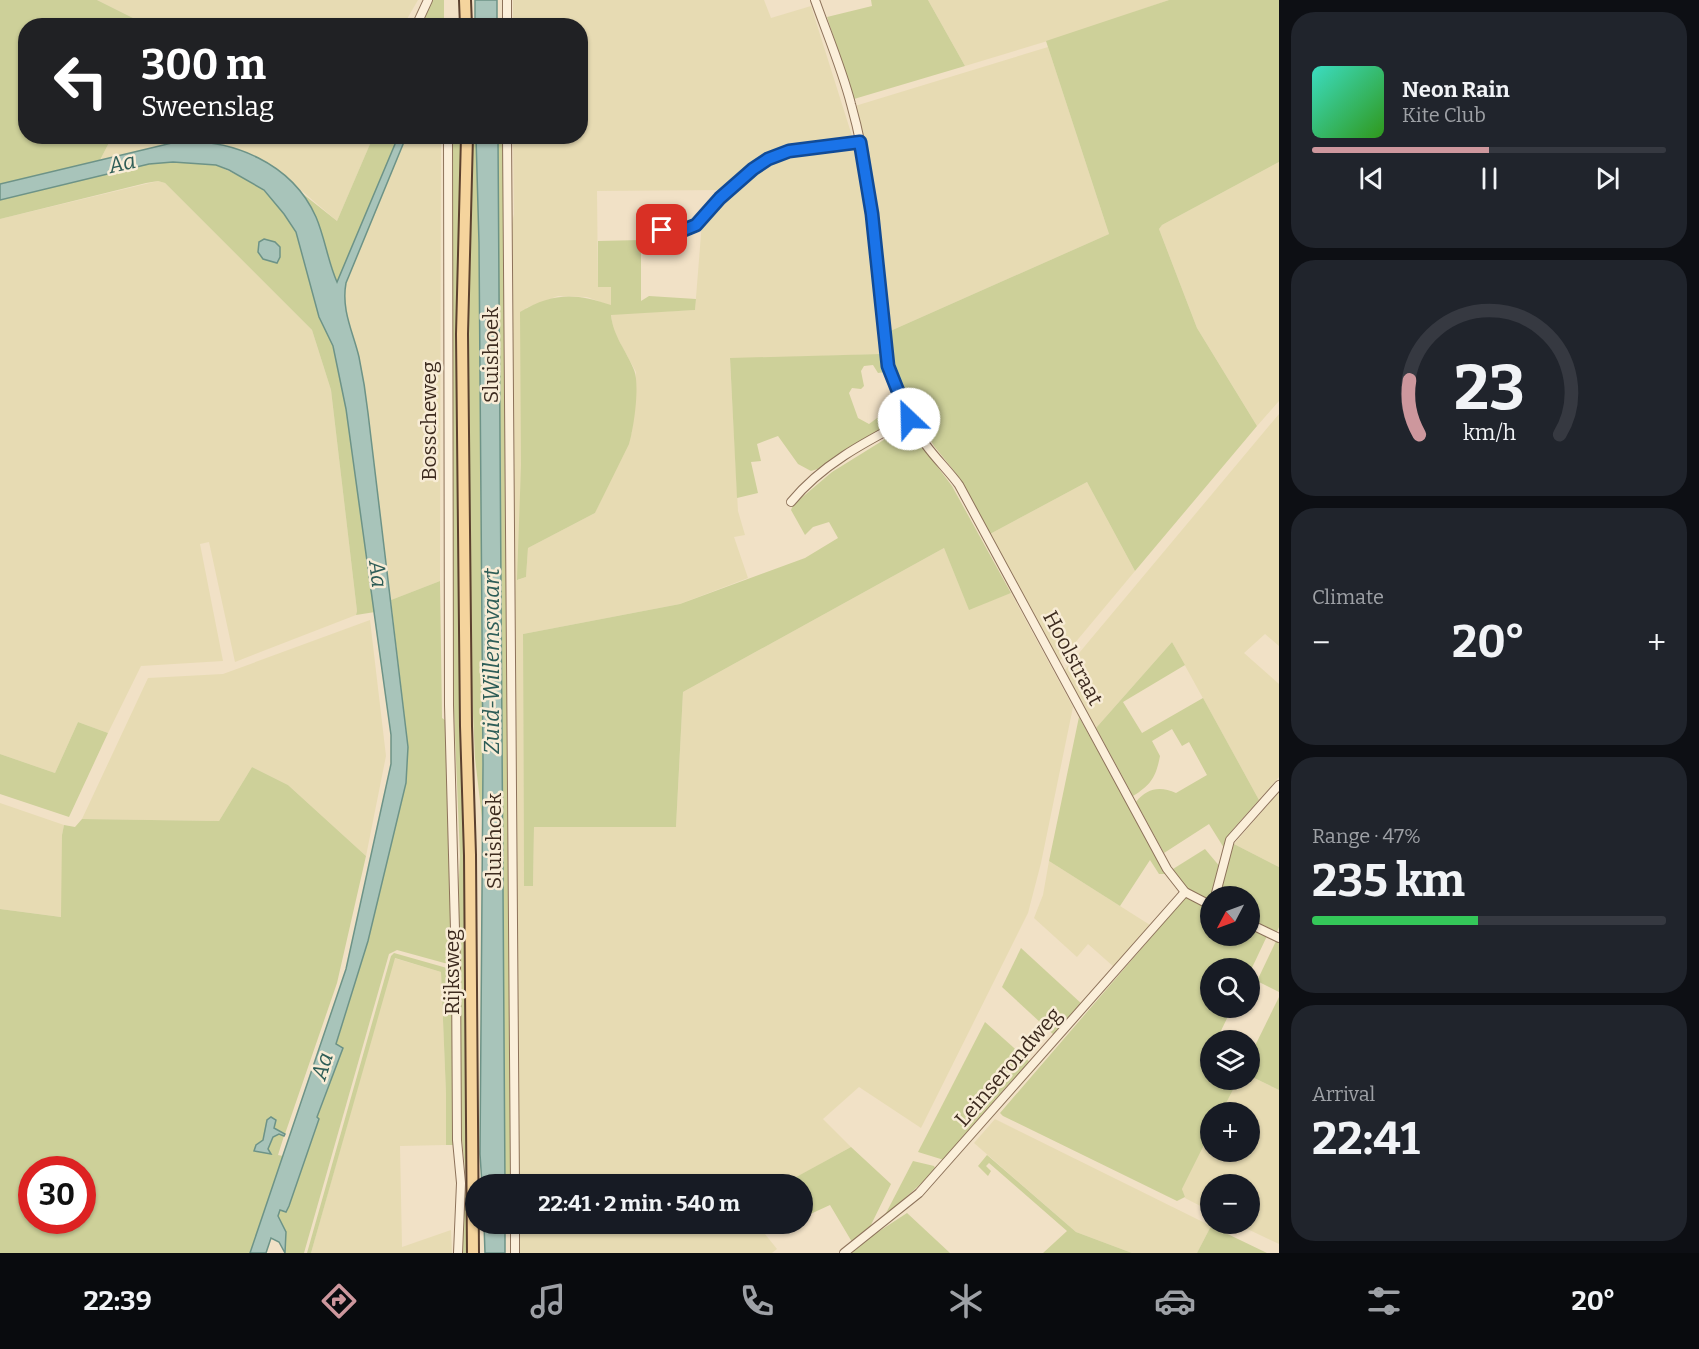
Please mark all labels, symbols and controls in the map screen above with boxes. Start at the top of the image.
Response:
text: 300 m [141,40,266,90]
icon: left [42,42,120,120]
text: Neon Rain [1402,76,1510,103]
text: Sweenslag [141,91,274,123]
text: Kite Club [1402,103,1486,127]
water label: Aa [105,147,138,179]
icon: previous [1355,162,1388,195]
icon: pause [1473,162,1506,195]
icon: next [1591,162,1624,195]
pin [636,204,687,255]
icon: arrive [645,213,678,246]
street label: Sluishoek [478,307,504,403]
text: 23 [1453,351,1525,426]
street label: Bosscheweg [416,361,442,481]
position arrow [877,387,941,451]
text: km/h [1462,421,1516,447]
water label: Aa [363,558,393,589]
water label: Zuid-Willemsvaart [478,568,505,754]
text: Climate [1312,585,1384,609]
street label: Hoolstraat [1037,606,1109,710]
text: 20° [1452,615,1525,669]
text: − [1312,623,1330,663]
text: + [1647,623,1666,663]
street label: Sluishoek [481,793,507,889]
text: Range · 47% [1312,824,1421,848]
text: 235 km [1312,854,1465,908]
north arrow [1200,886,1260,946]
map controls [1200,886,1260,1234]
street label: Rijksweg [439,929,465,1015]
button: search [1200,958,1260,1018]
street label: Leinserondweg [949,1002,1067,1132]
button: layers [1200,1030,1260,1090]
water label: Aa [305,1049,339,1084]
text: Arrival [1312,1082,1375,1106]
button: + [1200,1102,1260,1162]
text: 22:41 [1312,1112,1420,1166]
speed limit sign: 30 [18,1156,96,1234]
button: − [1200,1174,1260,1234]
text: 22:41 · 2 min · 540 m [538,1190,740,1217]
icon: directions [318,1280,360,1322]
icon: music [527,1280,569,1322]
icon: phone [736,1280,778,1322]
icon: climate [945,1280,987,1322]
icon: car [1154,1280,1196,1322]
icon: filters [1363,1280,1405,1322]
text: 22:39 [83,1285,152,1317]
text: 20° [1572,1285,1616,1317]

